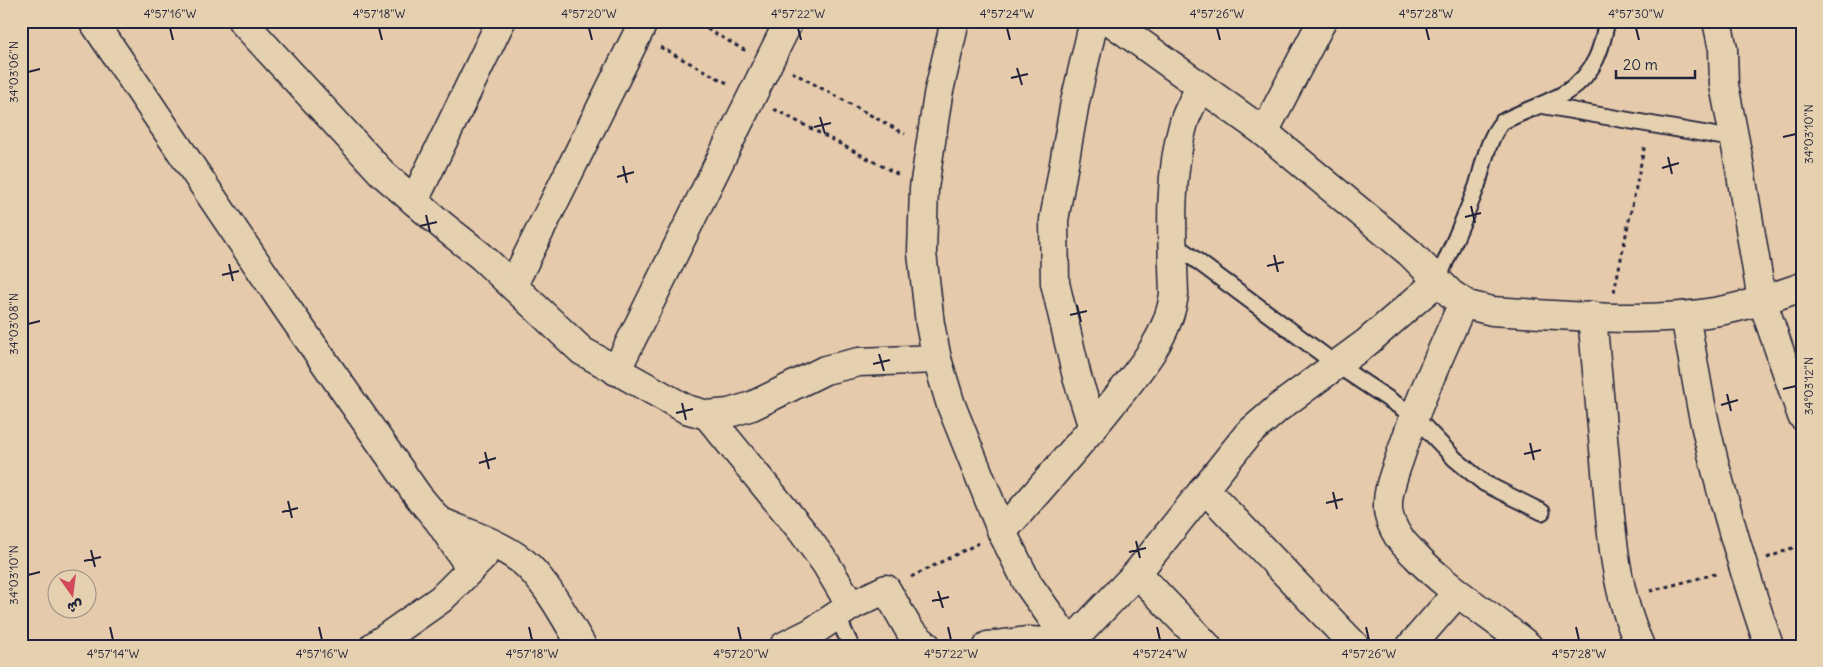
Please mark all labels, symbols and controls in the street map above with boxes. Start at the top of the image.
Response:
text: 4°57'16"W [144,6,196,21]
text: 4°57'18"W [353,6,405,21]
text: 4°57'20"W [561,6,617,21]
text: 4°57'22"W [771,6,825,21]
text: 4°57'24"W [980,6,1034,21]
text: 4°57'26"W [1190,6,1244,21]
text: 4°57'28"W [1399,6,1453,21]
text: 4°57'30"W [1608,6,1664,21]
text: 34°03'06"N [6,41,21,103]
scale bar [1616,48,1694,80]
text: 20 m [1623,55,1658,74]
text: 34°03'10"N [1801,104,1816,164]
text: 34°03'08"N [6,293,21,355]
text: 34°03'12"N [1801,357,1816,415]
text: 34°03'10"N [6,545,21,605]
north arrow [48,570,98,620]
text: ش [65,596,85,617]
text: 4°57'14"W [87,646,139,661]
text: 4°57'16"W [296,646,348,661]
text: 4°57'18"W [506,646,558,661]
text: 4°57'20"W [713,646,769,661]
text: 4°57'22"W [924,646,978,661]
text: 4°57'24"W [1133,646,1187,661]
text: 4°57'26"W [1342,646,1396,661]
text: 4°57'28"W [1552,646,1606,661]

